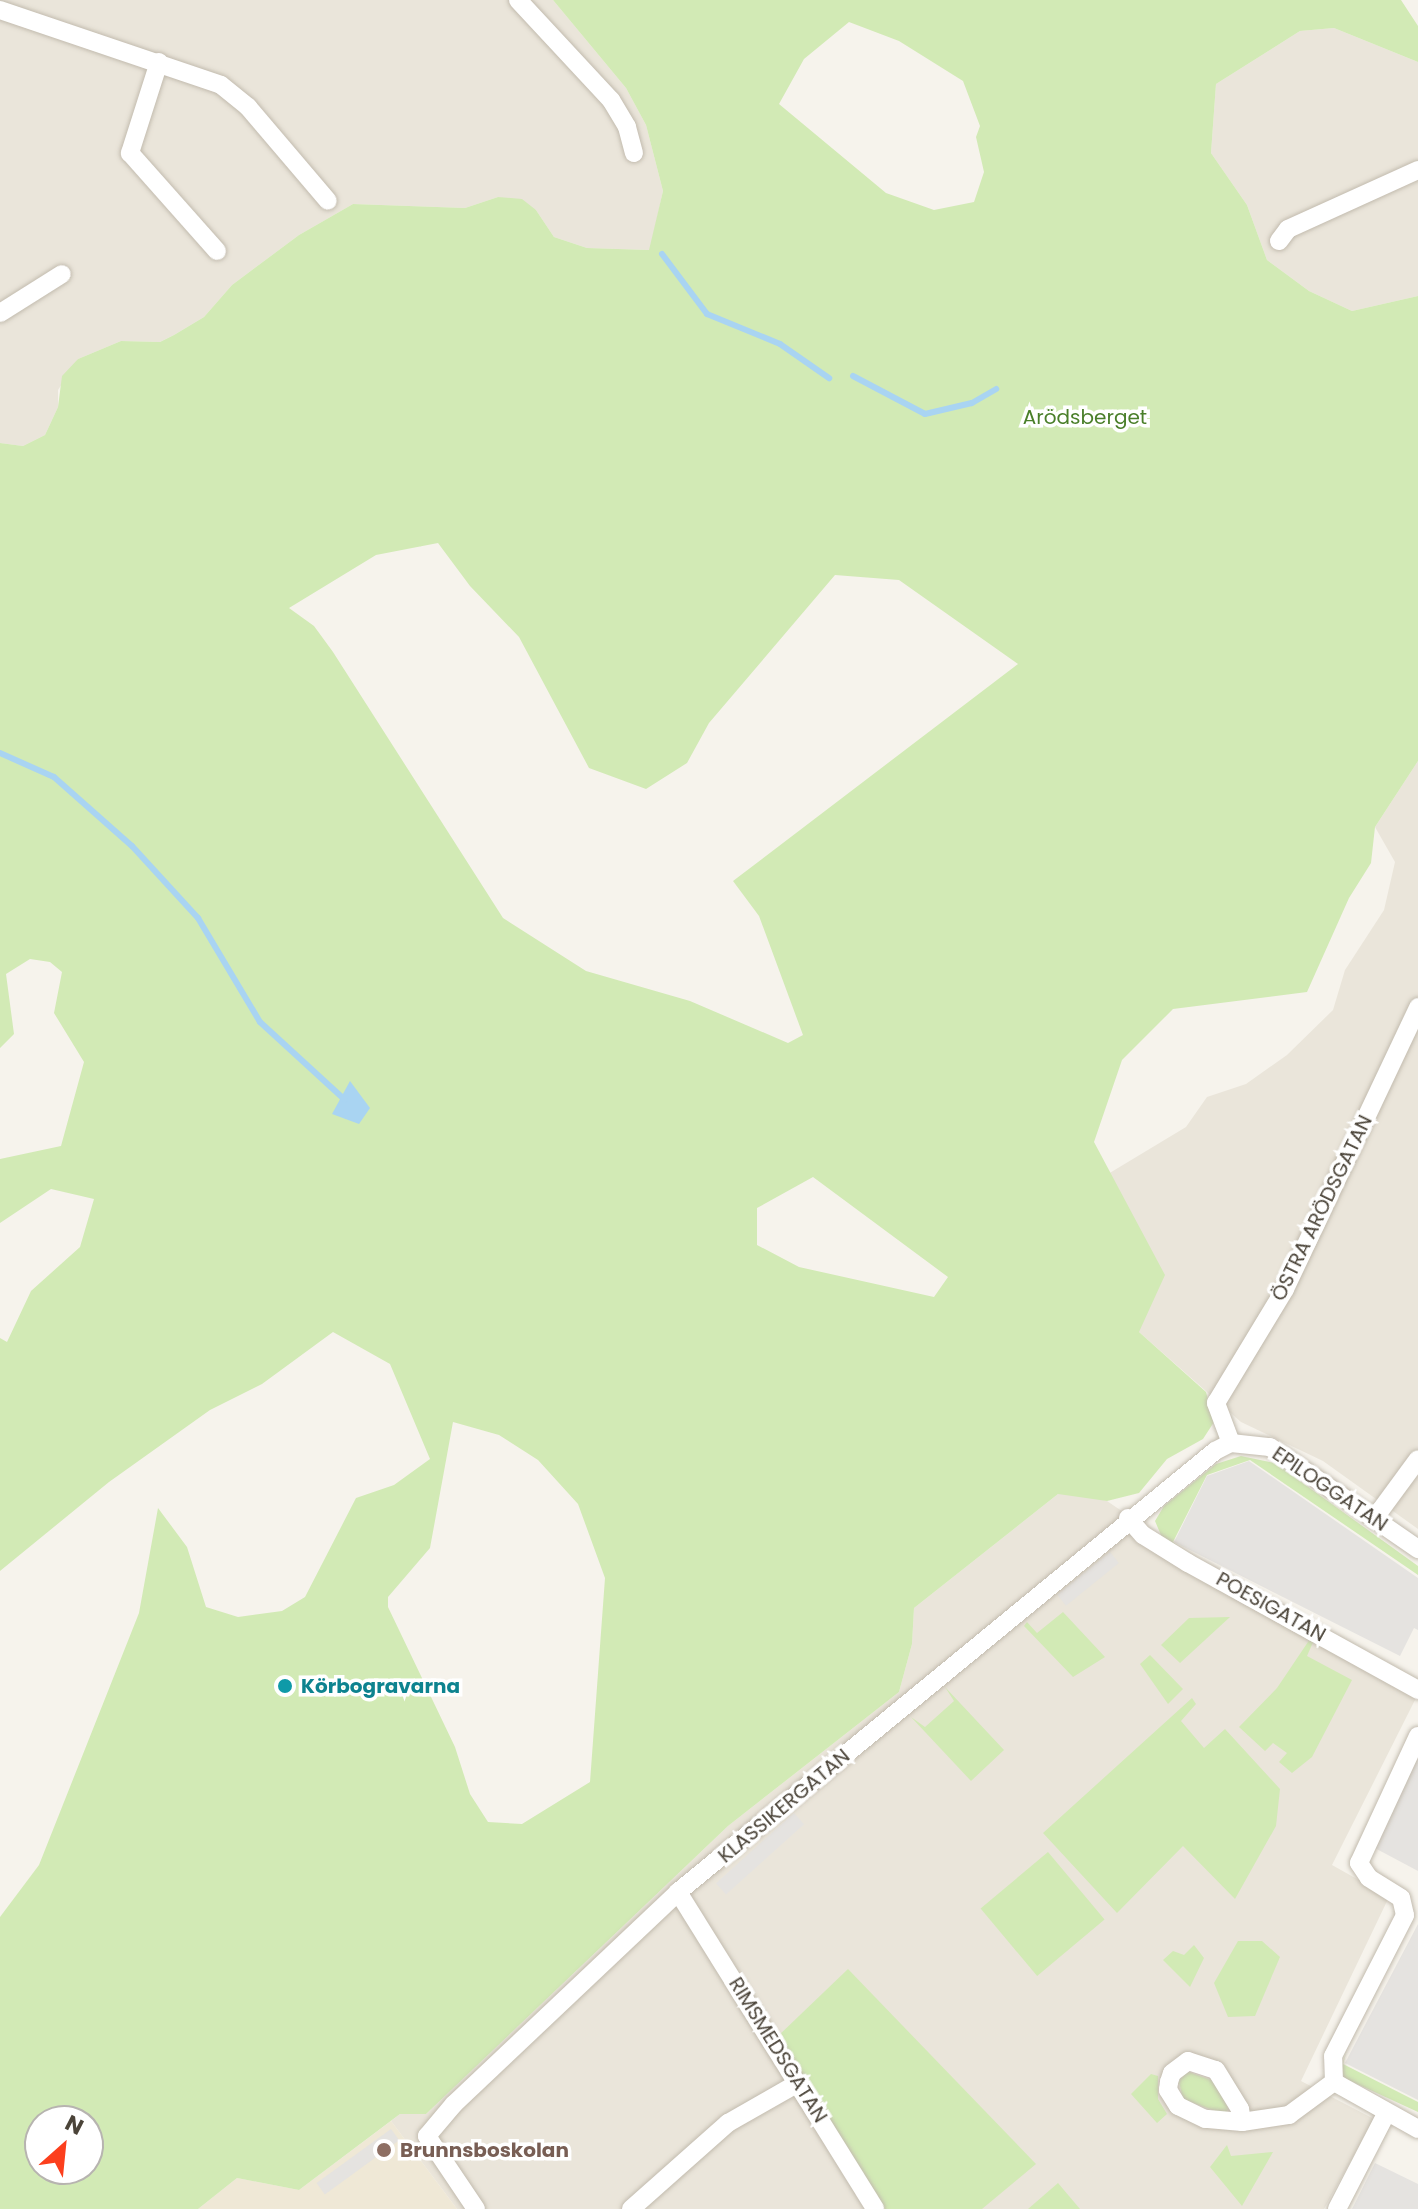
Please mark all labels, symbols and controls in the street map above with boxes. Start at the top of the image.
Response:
park label: Arödsberget [1023,405,1147,429]
street label: ÖSTRA ARÖDSGATAN [1267,1111,1377,1305]
street label: EPILOGGATAN [1268,1442,1392,1536]
street label: POESIGATAN [1212,1567,1330,1647]
place label: Körbogravarna [301,1674,460,1698]
marker: Körbogravarna [276,1677,294,1695]
street label: KLASSIKERGATAN [713,1744,855,1868]
street label: RIMSMEDSGATAN [724,1973,832,2127]
north arrow [24,2105,104,2185]
text: N [60,2107,89,2143]
place label: Brunnsboskolan [400,2138,569,2162]
marker: Brunnsboskolan [375,2141,393,2159]

